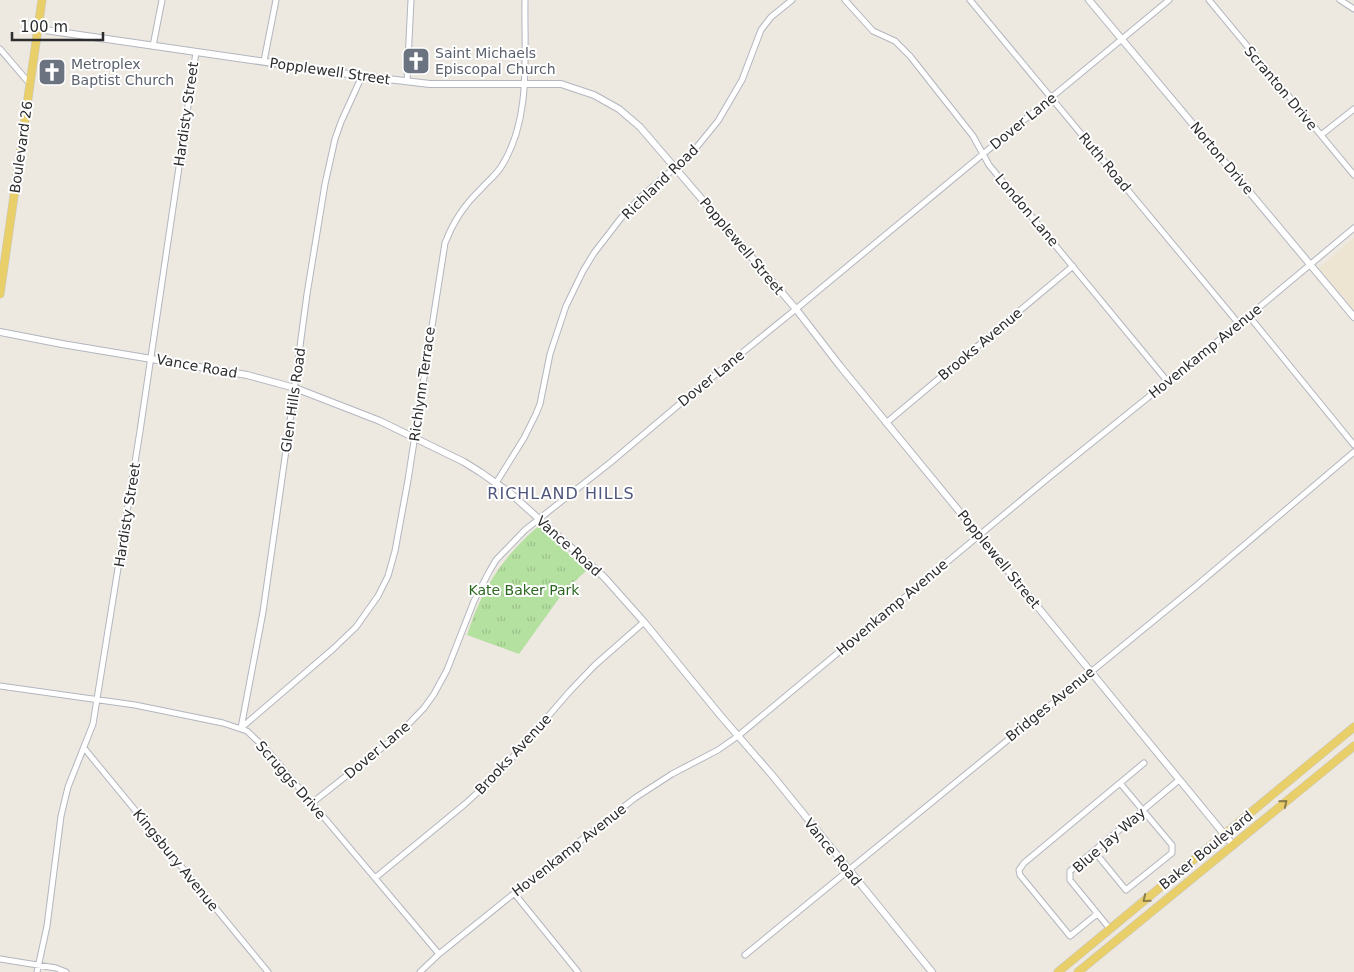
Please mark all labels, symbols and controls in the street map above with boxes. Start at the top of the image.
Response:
scale bar [12,10,104,42]
text: 100 m [20,18,68,36]
street label: Scranton Drive [1241,43,1321,133]
place label: Saint Michaels Episcopal Church [435,45,556,77]
church icon: Saint Michaels Episcopal Church [401,46,431,76]
street label: Popplewell Street [269,55,392,87]
place label: Metroplex Baptist Church [71,56,174,88]
church icon: Metroplex Baptist Church [37,57,67,87]
street label: Hardisty Street [171,60,201,167]
street label: Dover Lane [987,90,1059,152]
street label: Boulevard 26 [7,100,35,194]
street label: Norton Drive [1187,119,1257,197]
street label: Ruth Road [1076,129,1134,195]
street label: Richland Road [618,142,702,222]
street label: London Lane [992,171,1062,249]
street label: Popplewell Street [697,194,788,298]
street label: Hovenkamp Avenue [1145,301,1265,401]
street label: Brooks Avenue [935,304,1025,384]
street label: Richlynn Terrace [406,326,438,442]
street label: Glen Hills Road [278,347,308,453]
street label: Dover Lane [675,347,747,409]
street label: Vance Road [155,351,239,381]
street label: Hardisty Street [111,461,143,568]
district label: RICHLAND HILLS [487,484,635,503]
street label: Popplewell Street [955,507,1044,612]
street label: Vance Road [533,513,605,579]
street label: Hovenkamp Avenue [833,556,951,658]
park label: Kate Baker Park [469,582,580,598]
street label: Bridges Avenue [1002,663,1098,745]
street label: Brooks Avenue [472,710,554,798]
street label: Dover Lane [341,718,413,782]
street label: Scruggs Drive [253,738,329,822]
one-way arrow [1278,800,1287,808]
street label: Hovenkamp Avenue [509,801,629,899]
street label: Blue Jay Way [1070,804,1148,876]
street label: Kingsbury Avenue [130,806,222,914]
street label: Baker Boulevard [1156,807,1256,893]
street label: Vance Road [801,815,865,889]
one-way arrow [1143,894,1152,903]

